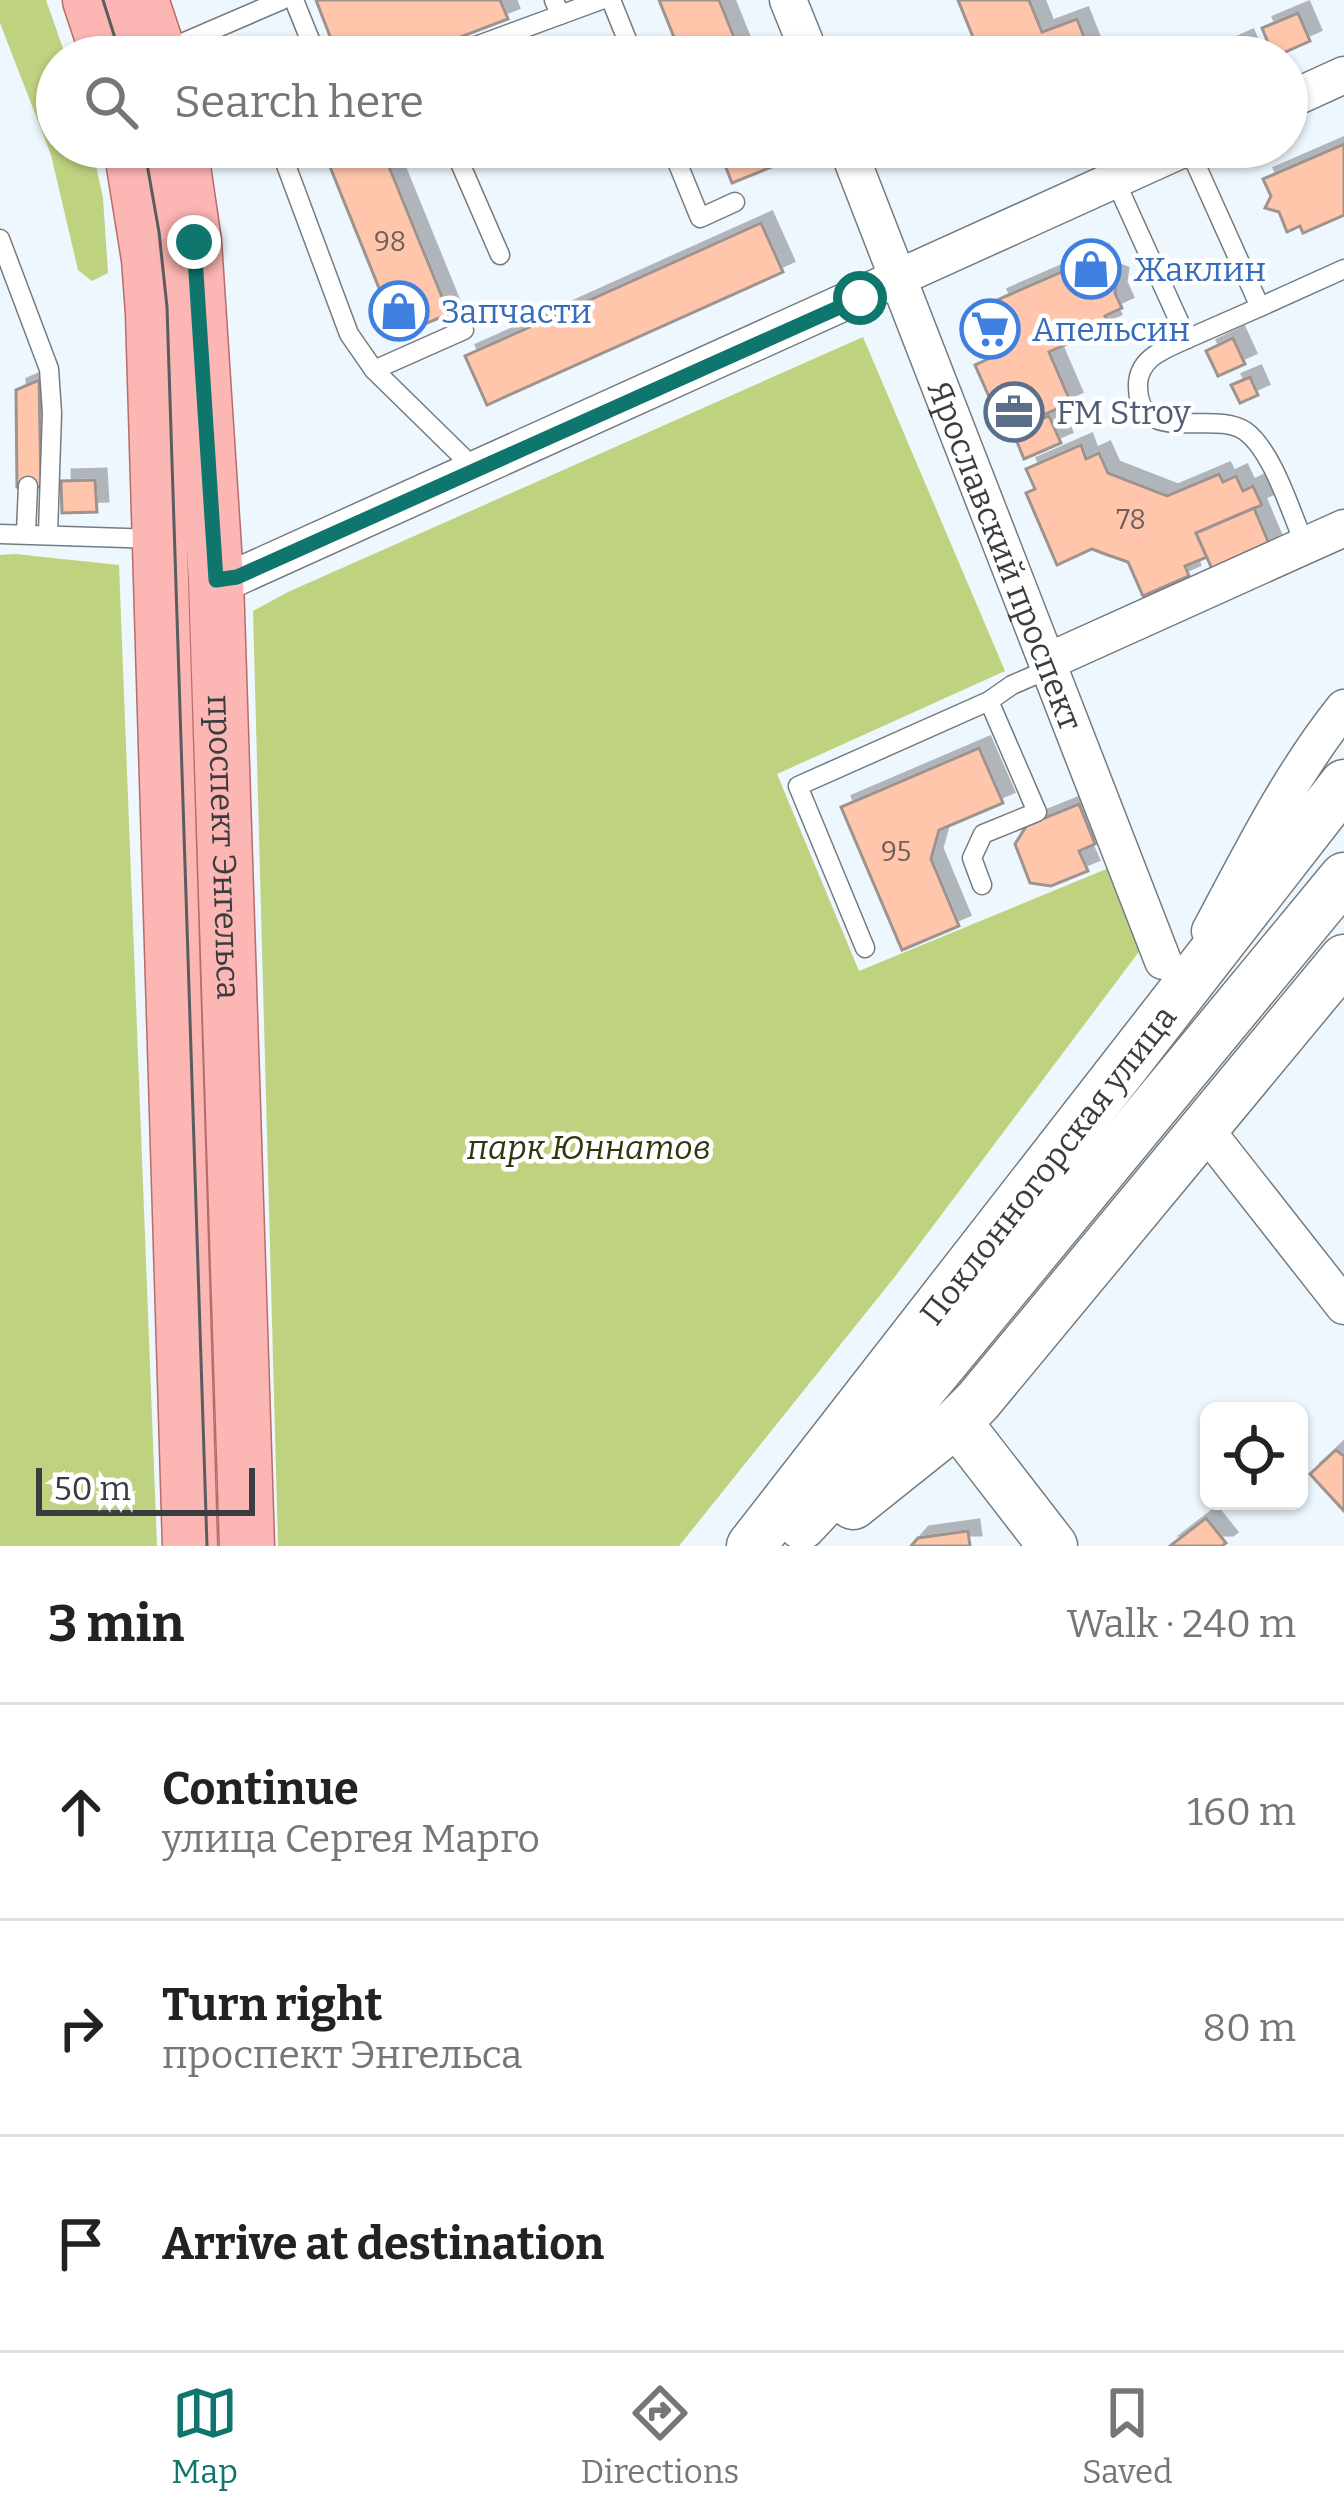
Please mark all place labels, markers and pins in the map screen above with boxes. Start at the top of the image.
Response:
shop icon: Жаклин [1060,238,1122,300]
place label: Жаклин [1133,250,1266,290]
shop icon: Запчасти [368,280,430,342]
place label: Запчасти [441,292,592,332]
supermarket icon: Апельсин [959,298,1021,360]
place label: Апельсин [1032,310,1190,350]
office icon: FM Stroy [983,381,1045,443]
place label: FM Stroy [1056,393,1191,433]

